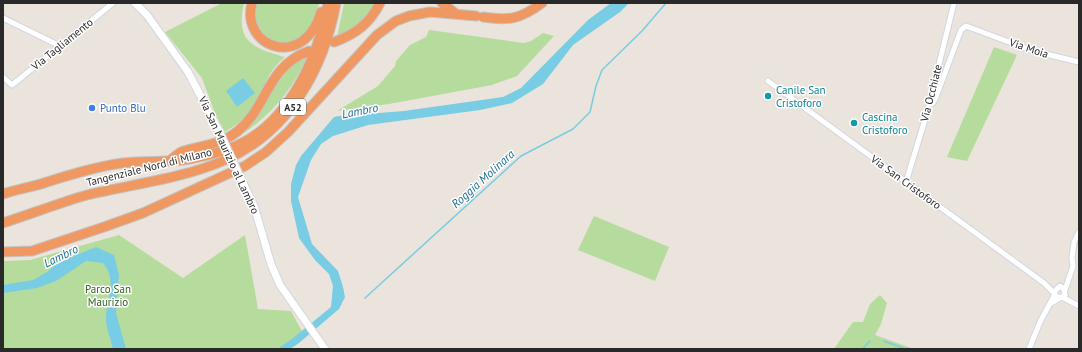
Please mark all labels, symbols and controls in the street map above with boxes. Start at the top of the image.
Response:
street label: Via Tagliamento [28,15,96,74]
street label: Via Moia [1007,35,1050,61]
street label: Via Occhiate [917,63,945,124]
place label: Canile San Cristoforo [776,83,826,110]
marker: Canile San Cristoforo [763,91,773,101]
street label: Via San Maurizio al Lambro [195,93,263,216]
road number: A52 [280,99,306,115]
water label: Lambro [340,100,379,121]
place label: Punto Blu [100,101,146,115]
marker: Punto Blu [87,103,97,113]
place label: Cascina Cristoforo [862,110,908,137]
marker: Cascina Cristoforo [849,118,859,128]
street label: Tangenziale Nord di Milano [85,145,213,189]
water label: Roggia Molinara [448,146,517,211]
street label: Via San Cristoforo [867,151,944,212]
water label: Lambro [41,241,81,270]
park label: Parco San Maurizio [85,282,131,309]

